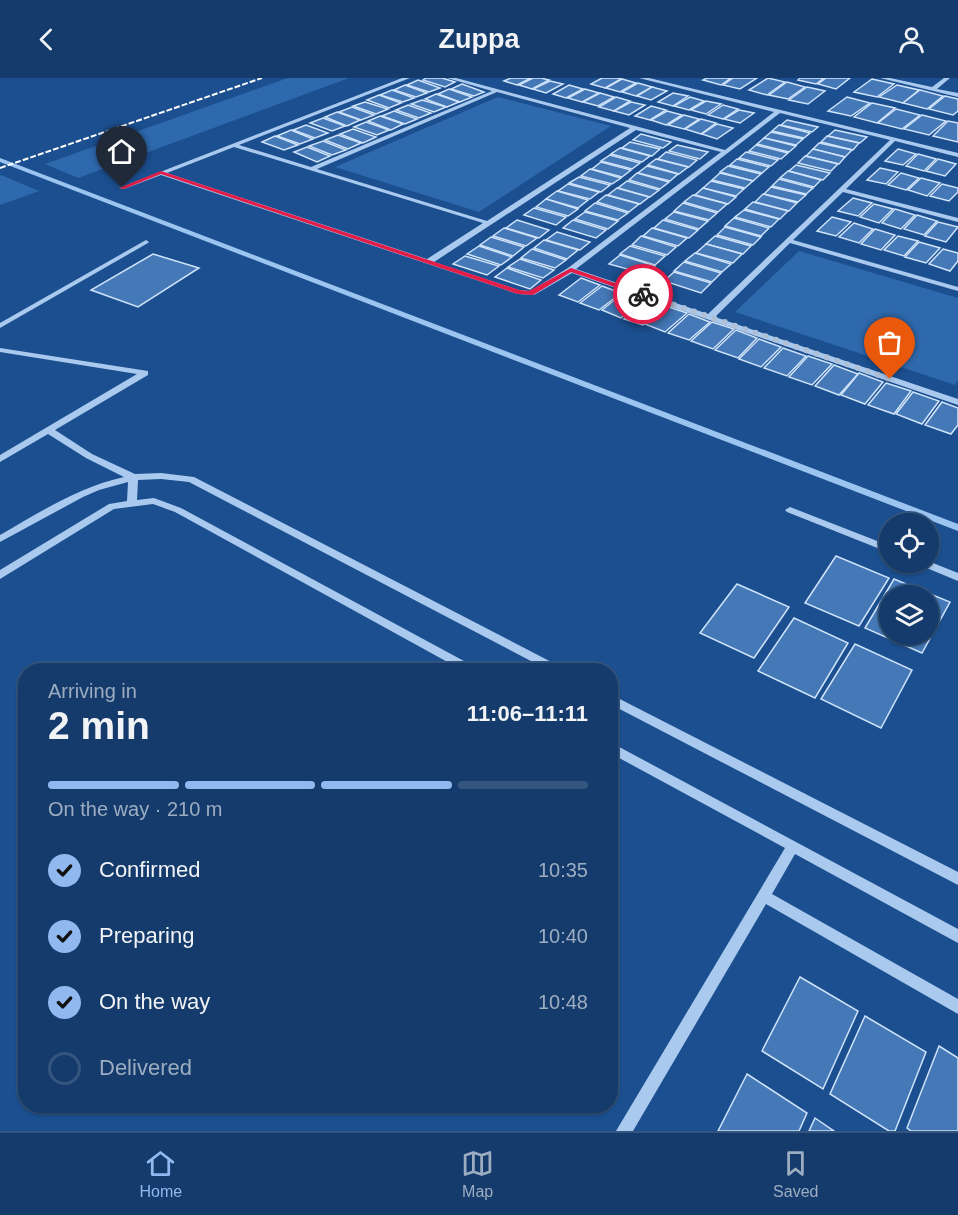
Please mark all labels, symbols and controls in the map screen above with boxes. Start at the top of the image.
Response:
icon: back [30,23,63,56]
icon: person [895,23,928,56]
text: Zuppa [439,24,520,54]
pin [96,126,147,188]
icon: home [105,135,138,168]
courier [613,264,673,324]
icon: bike [627,278,660,311]
pin [864,317,915,379]
icon: bag [873,326,906,359]
map controls [879,513,939,645]
button: locate [879,513,939,573]
button: layers [879,585,939,645]
text: Arriving in [48,680,137,702]
text: 11:06–11:11 [467,701,588,726]
text: 2 min [48,704,150,747]
text: On the way · 210 m [48,798,223,820]
icon: check [48,854,81,887]
text: Confirmed [99,857,200,882]
text: 10:35 [538,859,588,881]
icon: check [48,920,81,953]
text: Preparing [99,923,194,948]
text: 10:40 [538,925,588,947]
icon: check [48,986,81,1019]
text: On the way [99,989,210,1014]
text: 10:48 [538,991,588,1013]
text: Delivered [99,1055,192,1080]
tab: Home [139,1147,182,1201]
tab: Map [461,1147,494,1201]
tab: Saved [773,1147,818,1201]

